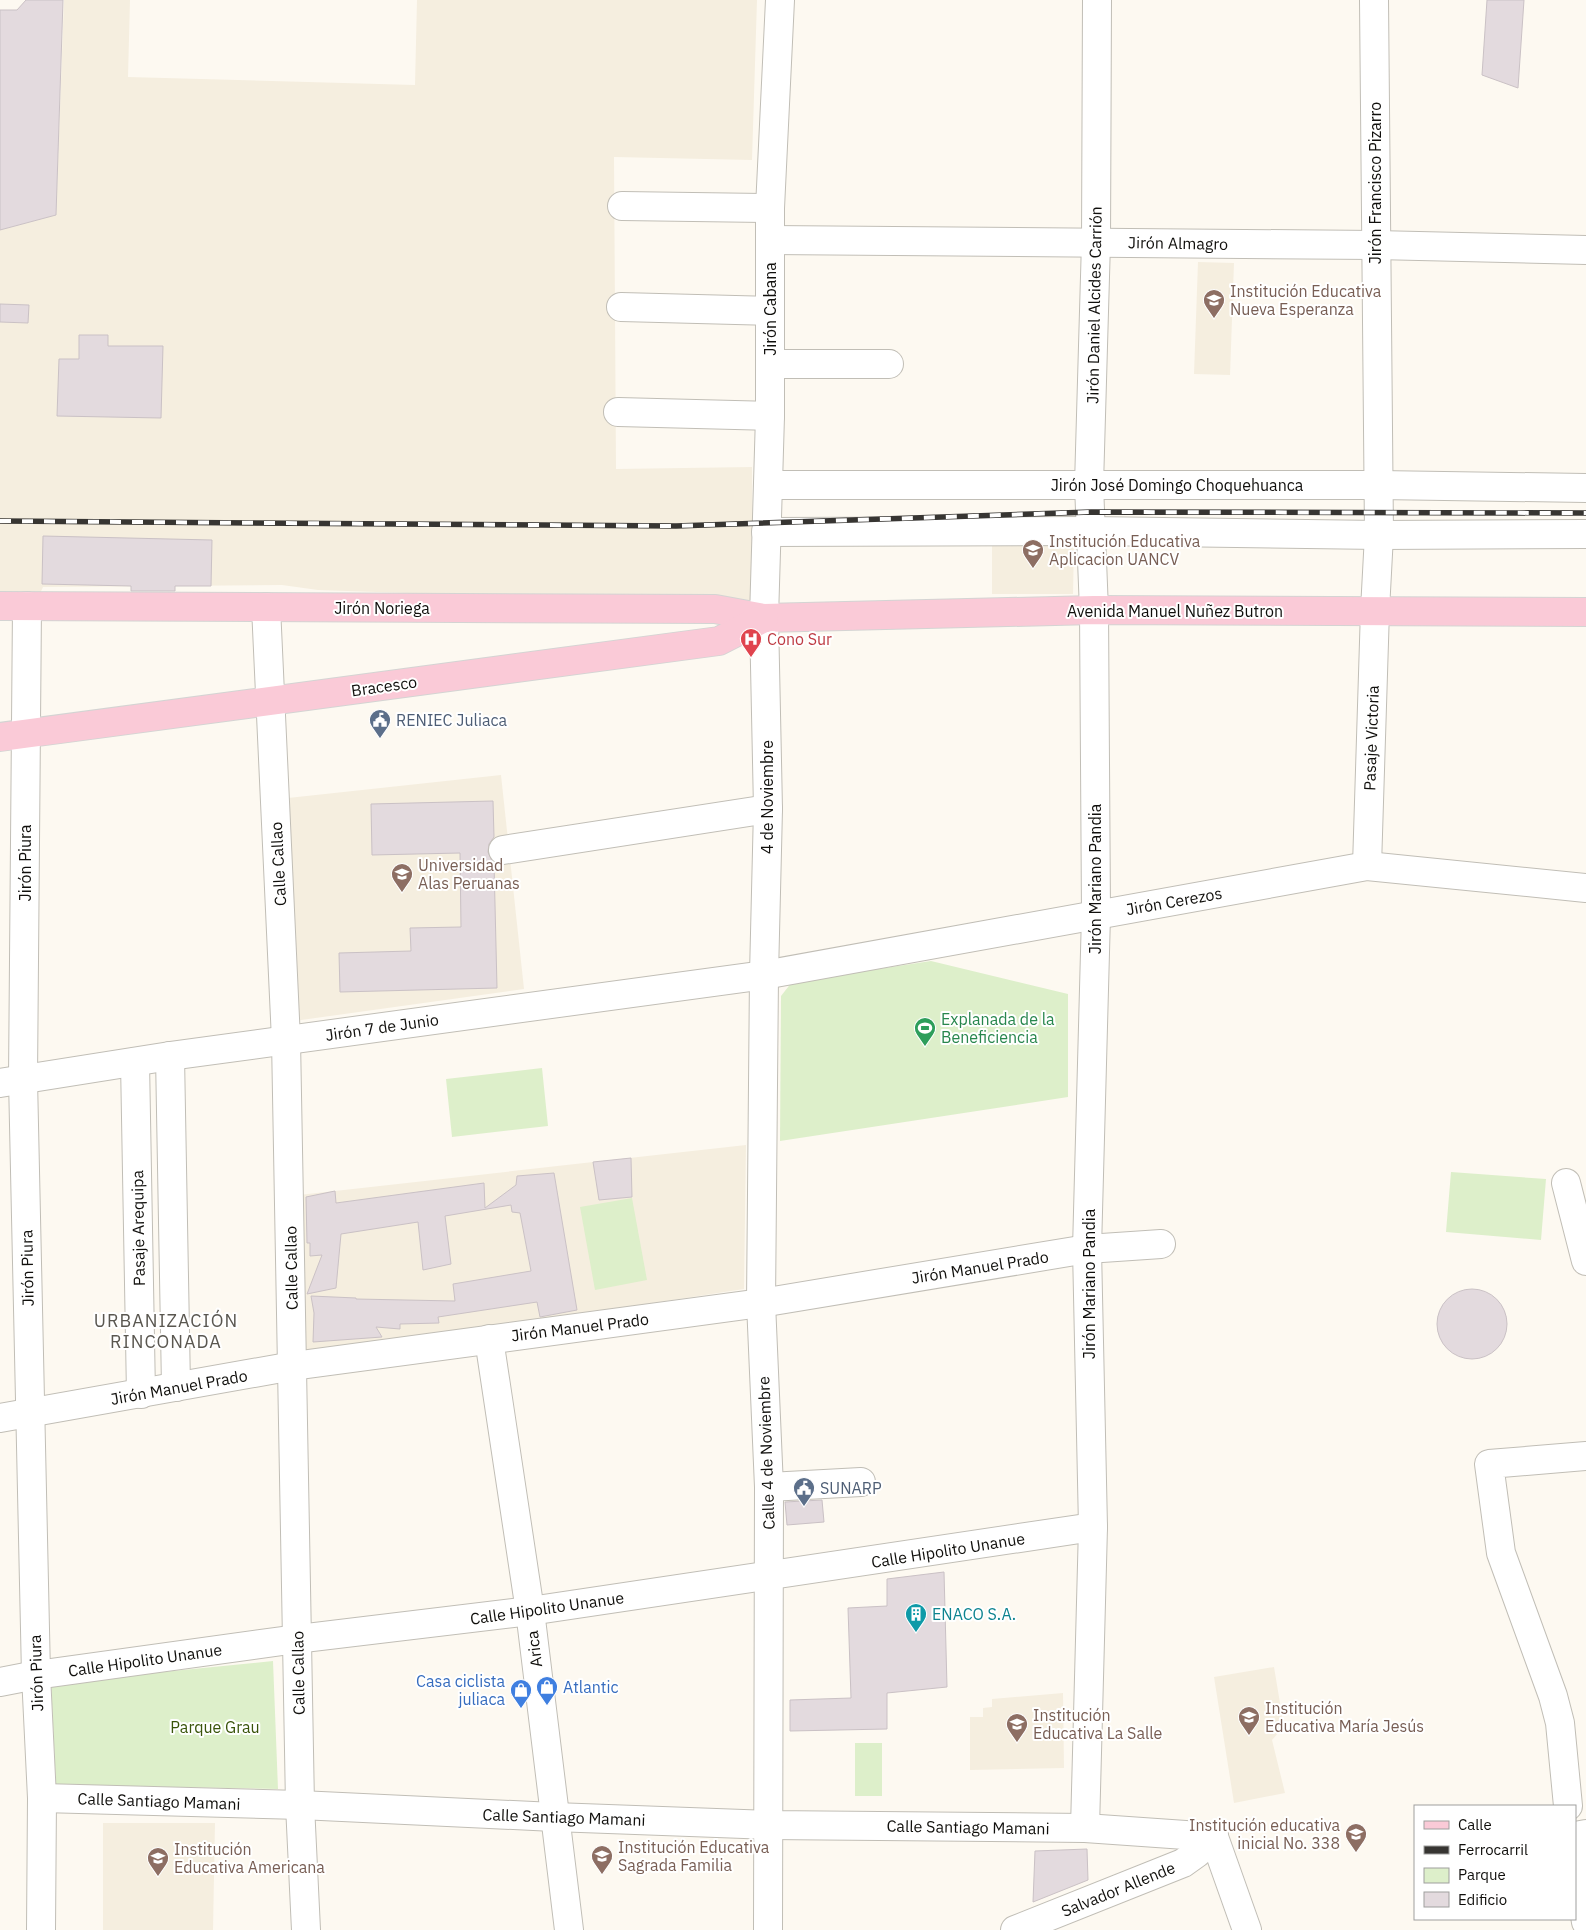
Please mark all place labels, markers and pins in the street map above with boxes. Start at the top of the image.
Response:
place label: Institución Educativa Nueva Esperanza [1230,281,1382,319]
school or university icon: Institución Educativa Nueva Esperanza [1202,288,1226,319]
place label: Institución Educativa Aplicacion UANCV [1049,531,1201,569]
school or university icon: Institución Educativa Aplicacion UANCV [1021,538,1045,569]
hospital icon: Cono Sur [739,627,763,658]
place label: Cono Sur [767,629,832,649]
public building icon: RENIEC Juliaca [368,708,392,739]
place label: RENIEC Juliaca [396,710,508,730]
place label: Universidad Alas Peruanas [418,855,520,893]
school or university icon: Universidad Alas Peruanas [390,862,414,893]
place label: Explanada de la Beneficiencia [941,1009,1055,1047]
sports icon: Explanada de la Beneficiencia [913,1016,937,1047]
public building icon: SUNARP [792,1476,816,1507]
place label: SUNARP [820,1478,882,1498]
building icon: ENACO S.A. [904,1602,928,1633]
place label: ENACO S.A. [932,1604,1016,1624]
place label: Casa ciclista juliaca [416,1671,505,1709]
shop icon: Atlantic [535,1675,559,1706]
place label: Atlantic [563,1677,618,1697]
shop icon: Casa ciclista juliaca [509,1678,533,1709]
place label: Institución Educativa María Jesús [1265,1698,1424,1736]
place label: Institución Educativa La Salle [1033,1705,1163,1743]
school or university icon: Institución Educativa María Jesús [1237,1705,1261,1736]
school or university icon: Institución Educativa La Salle [1005,1712,1029,1743]
place label: Institución educativa inicial No. 338 [1189,1815,1340,1853]
school or university icon: Institución educativa inicial No. 338 [1344,1822,1368,1853]
place label: Institución Educativa Sagrada Familia [618,1837,770,1875]
place label: Institución Educativa Americana [174,1839,325,1877]
school or university icon: Institución Educativa Sagrada Familia [590,1844,614,1875]
school or university icon: Institución Educativa Americana [146,1846,170,1877]

